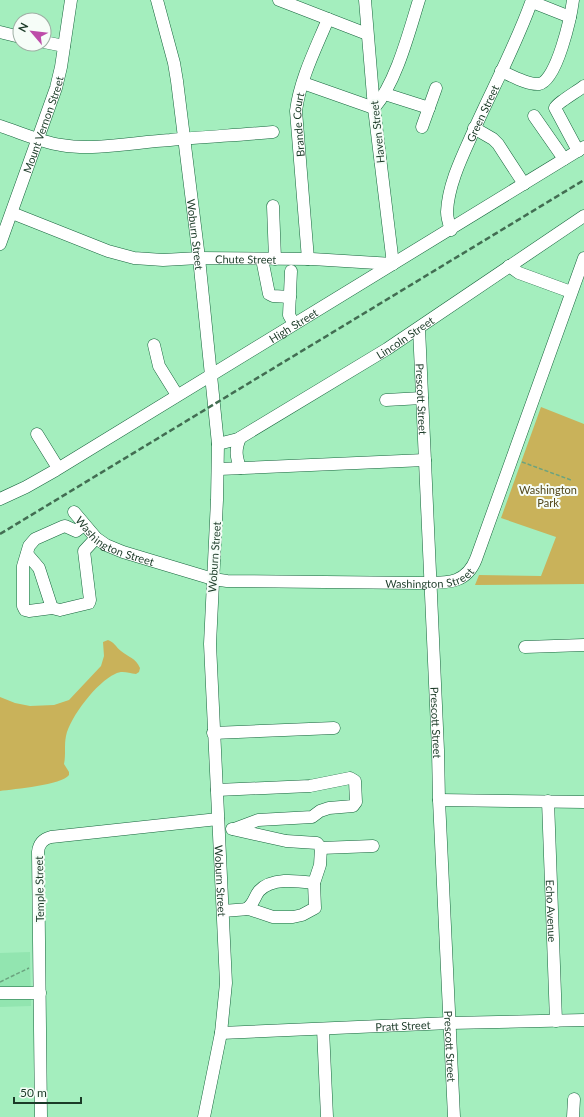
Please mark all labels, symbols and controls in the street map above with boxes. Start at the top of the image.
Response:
north arrow [12,12,52,52]
text: N [15,20,30,34]
street label: Mount Vernon Street [20,75,65,175]
street label: Green Street [463,83,501,144]
street label: Brande Court [289,91,306,157]
street label: Haven Street [367,100,387,164]
street label: Woburn Street [185,198,207,270]
street label: Chute Street [215,252,276,265]
street label: High Street [266,305,320,345]
street label: Lincoln Street [373,313,436,361]
street label: Prescott Street [414,363,430,435]
park label: Washington Park [519,483,577,509]
street label: Washington Street [74,513,156,568]
street label: Woburn Street [205,521,223,593]
street label: Washington Street [385,565,476,590]
street label: Prescott Street [429,687,445,759]
street label: Woburn Street [213,845,229,917]
street label: Temple Street [32,856,46,922]
street label: Echo Avenue [544,879,560,943]
street label: Prescott Street [442,1010,459,1082]
street label: Pratt Street [375,1017,431,1033]
scale bar [14,1079,81,1105]
text: 50 m [20,1085,47,1100]

